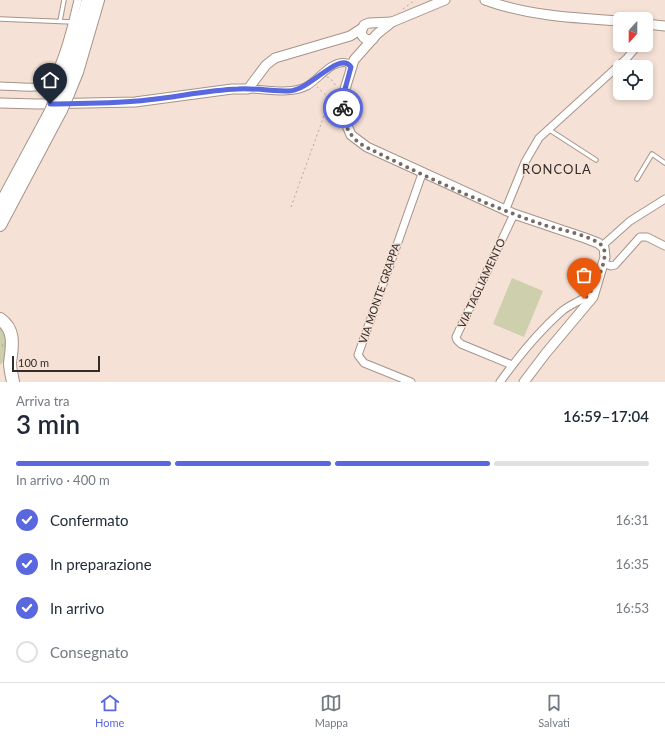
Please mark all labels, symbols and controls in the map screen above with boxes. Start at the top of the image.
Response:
north arrow [613,12,653,52]
map controls [613,12,653,100]
button: locate [613,60,653,100]
pin [33,63,67,104]
icon: home [39,69,61,91]
courier [323,88,363,128]
icon: bike [332,97,354,119]
district label: RONCOLA [522,161,592,177]
street label: VIA TAGLIAMENTO [455,236,508,330]
street label: VIA MONTE GRAPPA [356,240,403,345]
pin [567,258,601,299]
icon: bag [573,264,595,286]
scale bar [12,354,100,373]
text: 100 m [18,356,49,369]
text: Arriva tra [16,393,69,409]
text: 16:59–17:04 [563,407,649,425]
text: 3 min [16,408,80,440]
text: In arrivo · 400 m [16,472,110,488]
icon: check [16,509,38,531]
text: Confermato [50,511,129,529]
text: 16:31 [616,512,649,528]
icon: check [16,553,38,575]
text: In preparazione [50,555,152,573]
text: 16:35 [616,556,649,572]
icon: check [16,597,38,619]
text: In arrivo [50,599,104,617]
text: 16:53 [616,600,649,616]
text: Consegnato [50,643,129,661]
tab: Home [95,692,124,729]
tab: Mappa [315,692,348,729]
tab: Salvati [538,692,570,729]

